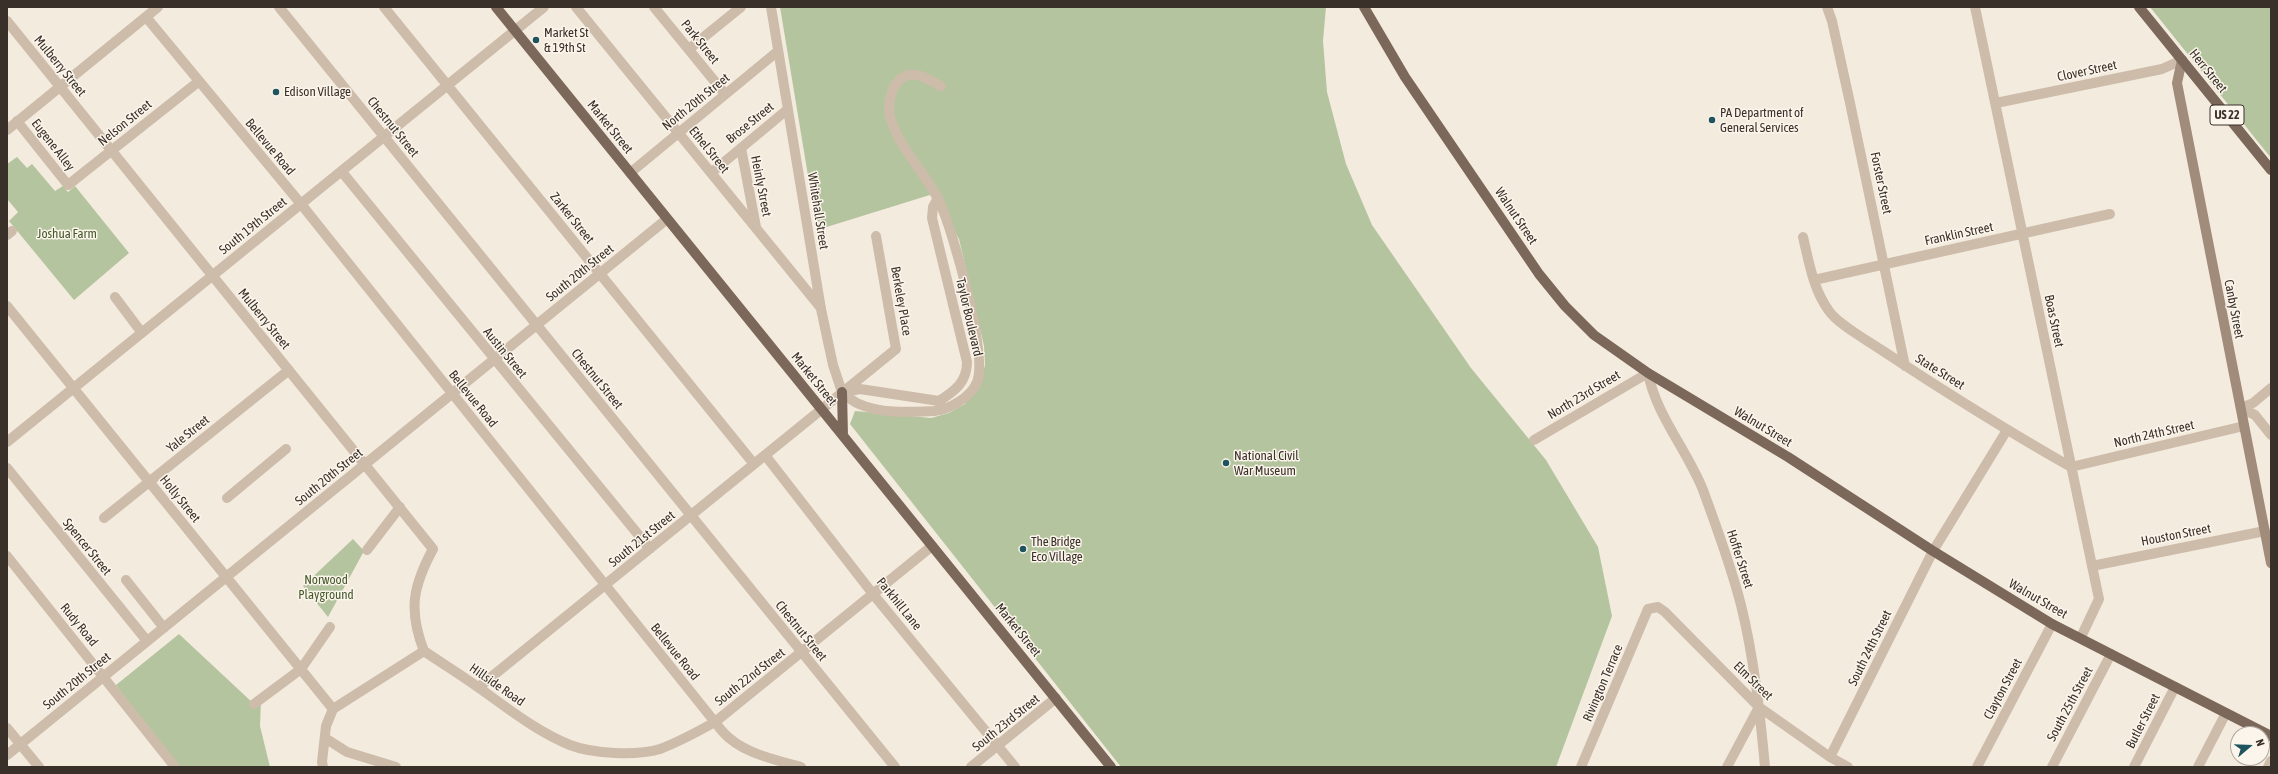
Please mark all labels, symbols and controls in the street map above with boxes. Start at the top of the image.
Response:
street label: Park Street [678,17,722,67]
place label: Market St & 19th St [544,25,589,56]
street label: Mulberry Street [31,32,89,100]
marker: Market St & 19th St [531,35,541,45]
street label: Herr Street [2186,46,2230,96]
street label: Clover Street [2056,57,2118,85]
street label: North 20th Street [659,70,733,134]
place label: Edison Village [284,84,351,100]
marker: Edison Village [271,87,281,97]
street label: Chestnut Street [364,94,422,160]
street label: Nelson Street [95,97,155,149]
street label: Market Street [584,97,636,157]
street label: Brose Street [723,99,777,147]
place label: PA Department of General Services [1720,105,1804,136]
road number: US 22 [2210,105,2244,125]
marker: PA Department of General Services [1707,115,1717,125]
street label: Eugene Alley [28,116,78,174]
street label: Bellevue Road [242,116,298,178]
street label: Ethel Street [686,124,732,176]
street label: Forster Street [1867,150,1895,216]
street label: Heinly Street [747,154,775,218]
street label: Whitehall Street [804,171,832,251]
street label: Walnut Street [1491,185,1541,247]
street label: Zarker Street [547,189,597,247]
street label: South 19th Street [216,194,290,258]
street label: Franklin Street [1923,219,1995,249]
park label: Joshua Farm [37,226,97,242]
street label: South 20th Street [543,241,617,305]
street label: Berkeley Place [887,265,915,337]
street label: Taylor Boulevard [952,276,986,358]
street label: Canby Street [2221,278,2247,340]
street label: Mulberry Street [235,285,293,353]
street label: Boas Street [2041,293,2067,349]
street label: Austin Street [480,325,530,381]
street label: Chestnut Street [568,346,626,412]
street label: Market Street [788,349,840,409]
street label: State Street [1913,351,1967,393]
street label: Bellevue Road [445,367,501,431]
street label: North 23rd Street [1545,367,1623,423]
street label: Walnut Street [1731,404,1795,450]
street label: Yale Street [163,412,213,456]
street label: North 24th Street [2112,417,2196,451]
street label: South 20th Street [292,445,366,509]
place label: National Civil War Museum [1234,448,1299,479]
marker: National Civil War Museum [1221,458,1231,468]
street label: Holly Street [156,472,204,526]
street label: South 21st Street [606,508,678,570]
street label: Spencer Street [59,515,115,579]
street label: Houston Street [2140,521,2212,549]
street label: Hoffer Street [1723,528,1757,590]
place label: The Bridge Eco Village [1031,534,1083,565]
marker: The Bridge Eco Village [1018,544,1028,554]
park label: Norwood Playground [298,572,354,603]
street label: Parkhill Lane [873,575,925,633]
street label: Walnut Street [2006,576,2070,622]
street label: Chestnut Street [772,598,830,664]
street label: Rudy Road [57,600,101,650]
street label: Market Street [992,600,1044,660]
street label: South 24th Street [1845,608,1895,688]
street label: Bellevue Road [647,620,703,684]
street label: Rivington Terrace [1580,642,1626,724]
street label: South 22nd Street [712,645,788,709]
street label: South 20th Street [40,649,114,713]
street label: Clayton Street [1980,656,2026,722]
street label: Elm Street [1730,658,1776,704]
street label: Hillside Road [466,660,528,710]
street label: South 25th Street [2044,664,2096,744]
street label: South 23rd Street [969,691,1043,755]
street label: Butler Street [2123,691,2163,751]
north arrow [2230,726,2270,766]
text: N [2254,737,2267,747]

